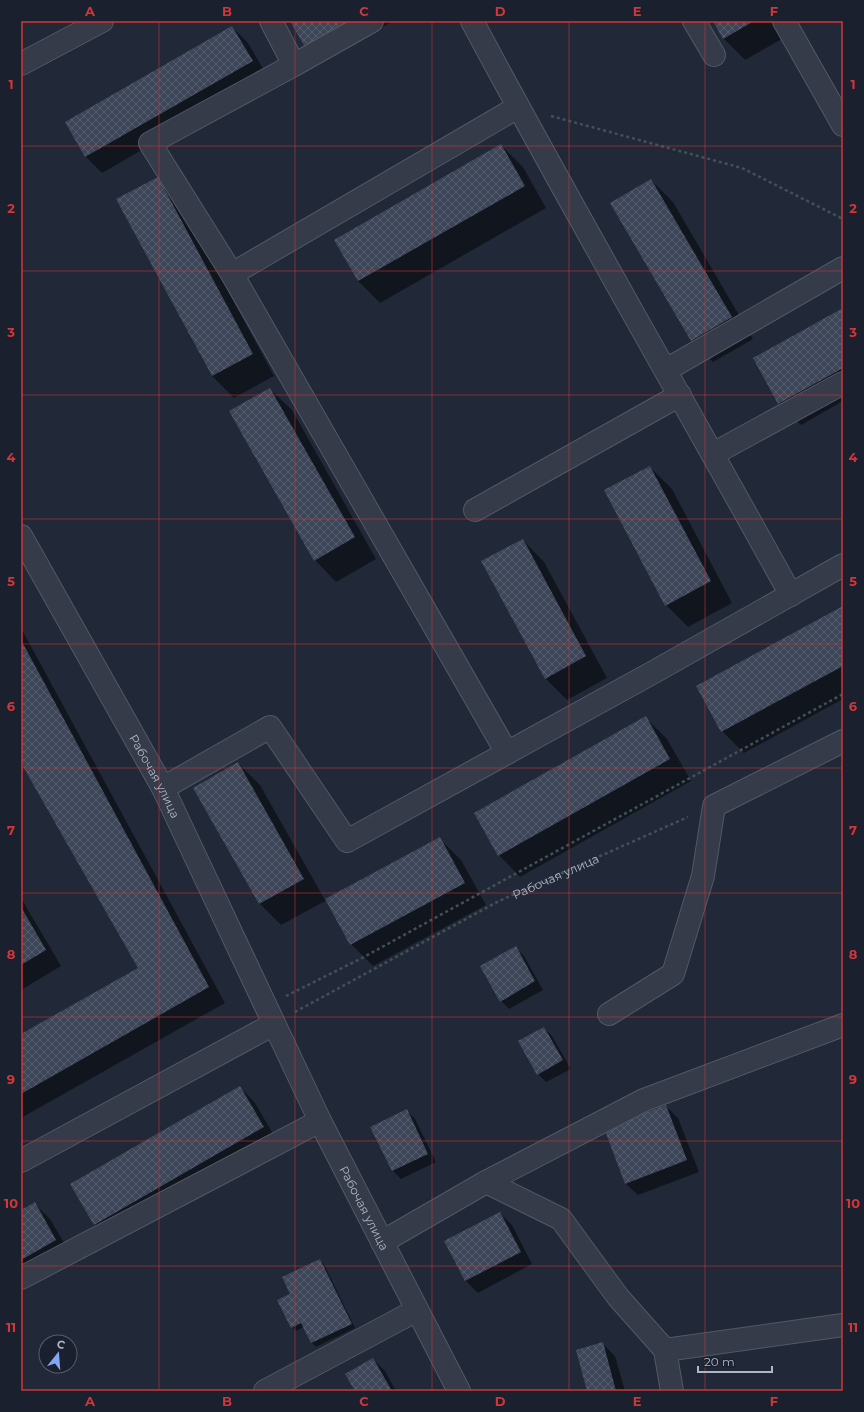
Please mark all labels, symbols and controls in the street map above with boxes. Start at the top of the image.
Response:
text: A [84,3,96,19]
text: B [222,3,232,19]
text: C [359,3,369,19]
text: D [495,3,506,19]
text: E [633,3,642,19]
text: F [770,3,778,19]
text: 1 [8,76,14,92]
text: 1 [850,76,856,92]
text: 2 [7,200,15,216]
text: 2 [849,200,857,216]
text: 3 [6,324,15,340]
text: 3 [848,324,857,340]
text: 4 [7,449,16,465]
text: 4 [849,449,858,465]
text: 5 [7,573,15,589]
text: 5 [849,573,857,589]
text: 6 [7,698,16,714]
text: 6 [849,698,858,714]
street label: Рабочая улица [127,731,184,820]
text: 7 [7,822,15,838]
text: 7 [849,822,857,838]
street label: Рабочая улица [510,850,601,902]
text: 8 [7,946,16,962]
text: 8 [849,946,858,962]
text: 9 [7,1071,15,1087]
text: 9 [849,1071,857,1087]
street label: Рабочая улица [337,1163,393,1253]
text: 10 [4,1195,18,1211]
text: 10 [846,1195,860,1211]
text: 11 [6,1319,16,1335]
text: 11 [848,1319,858,1335]
north arrow [38,1334,78,1374]
text: С [55,1337,67,1352]
scale bar [698,1348,772,1374]
text: 20 m [704,1354,735,1369]
text: A [84,1393,96,1409]
text: B [222,1393,232,1409]
text: C [359,1393,369,1409]
text: D [495,1393,506,1409]
text: E [633,1393,642,1409]
text: F [770,1393,778,1409]

